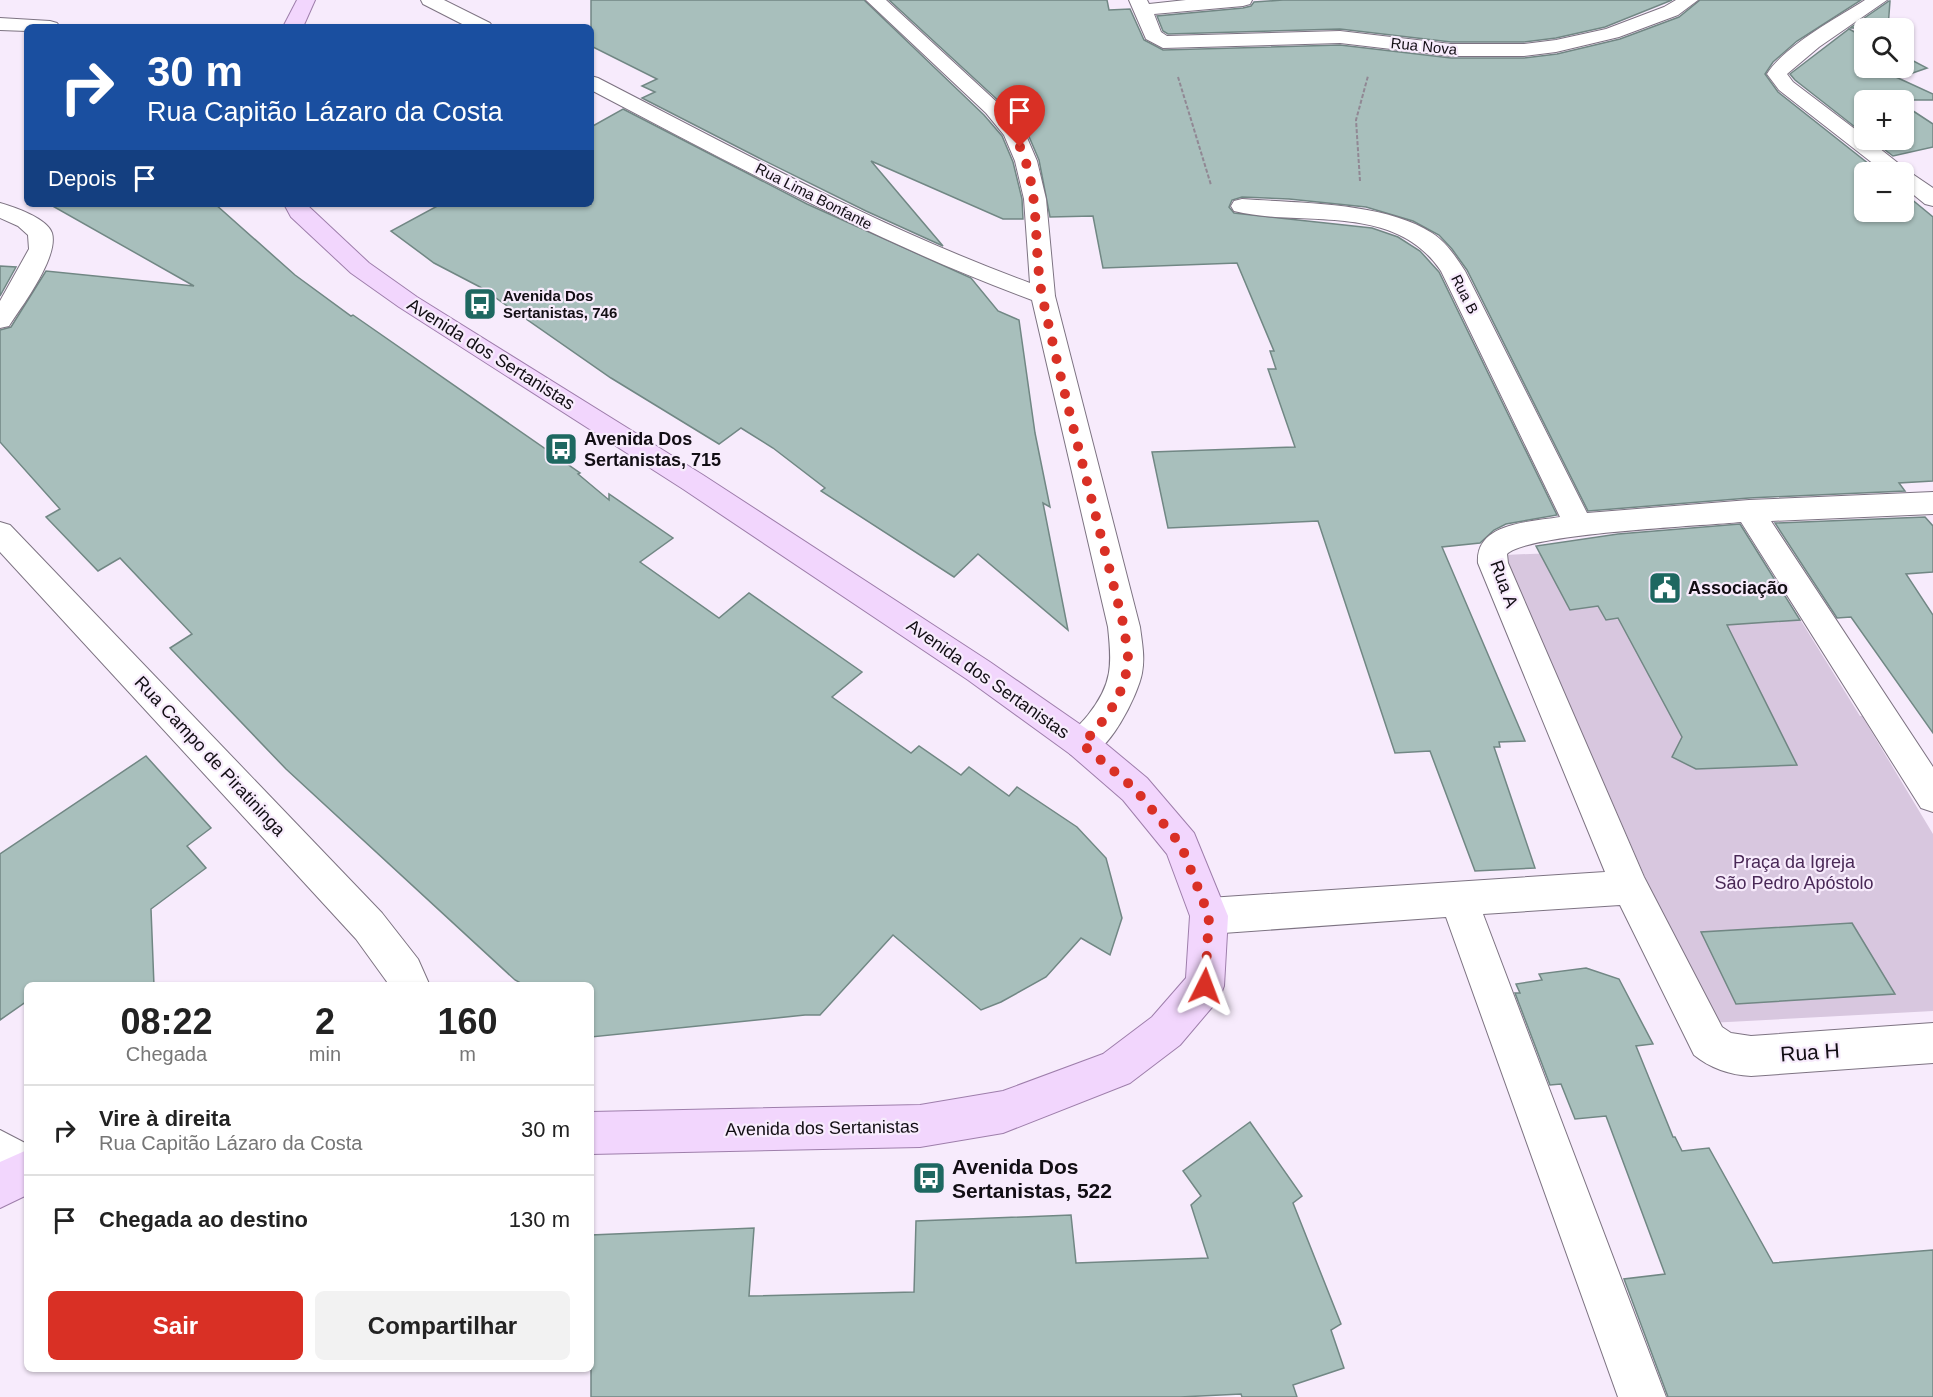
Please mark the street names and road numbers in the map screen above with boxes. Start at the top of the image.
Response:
street label: Rua Nova [1390,34,1459,58]
street label: Rua Lima Bonfante [753,159,875,233]
street label: Rua B [1448,272,1482,316]
street label: Avenida dos Sertanistas [404,294,578,414]
street label: Rua A [1486,558,1522,610]
street label: Avenida dos Sertanistas [903,615,1073,743]
street label: Rua Campo de Piratininga [131,672,290,841]
street label: Rua H [1780,1038,1840,1066]
street label: Avenida dos Sertanistas [725,1116,919,1140]

